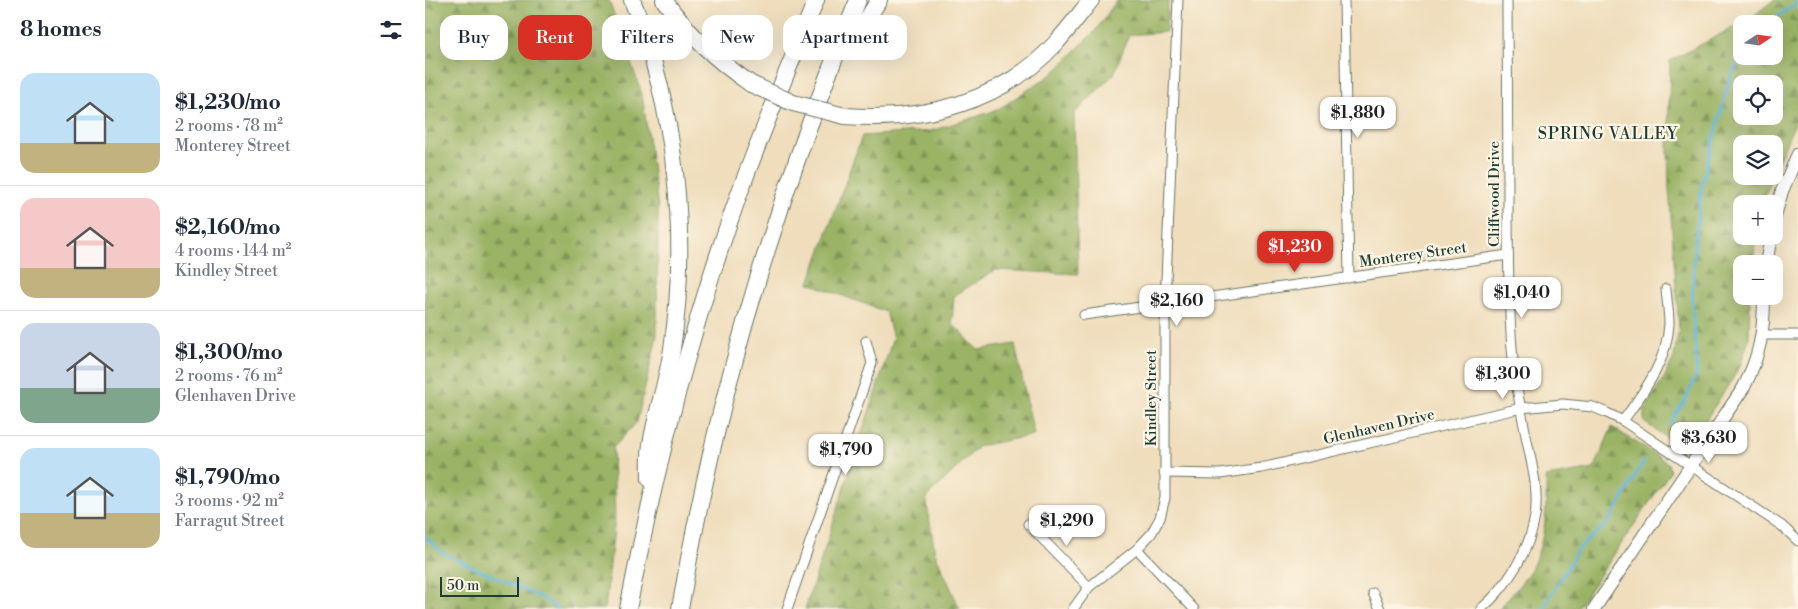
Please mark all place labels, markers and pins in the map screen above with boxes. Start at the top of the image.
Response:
pin: $1,880 [1317,96,1399,139]
pin: $1,230 [1254,230,1336,273]
pin: $1,040 [1481,276,1563,319]
pin: $2,160 [1136,284,1218,327]
pin: $1,300 [1462,358,1544,400]
pin: $3,630 [1668,422,1750,464]
pin: $1,790 [805,434,887,476]
pin: $1,290 [1026,504,1108,547]

